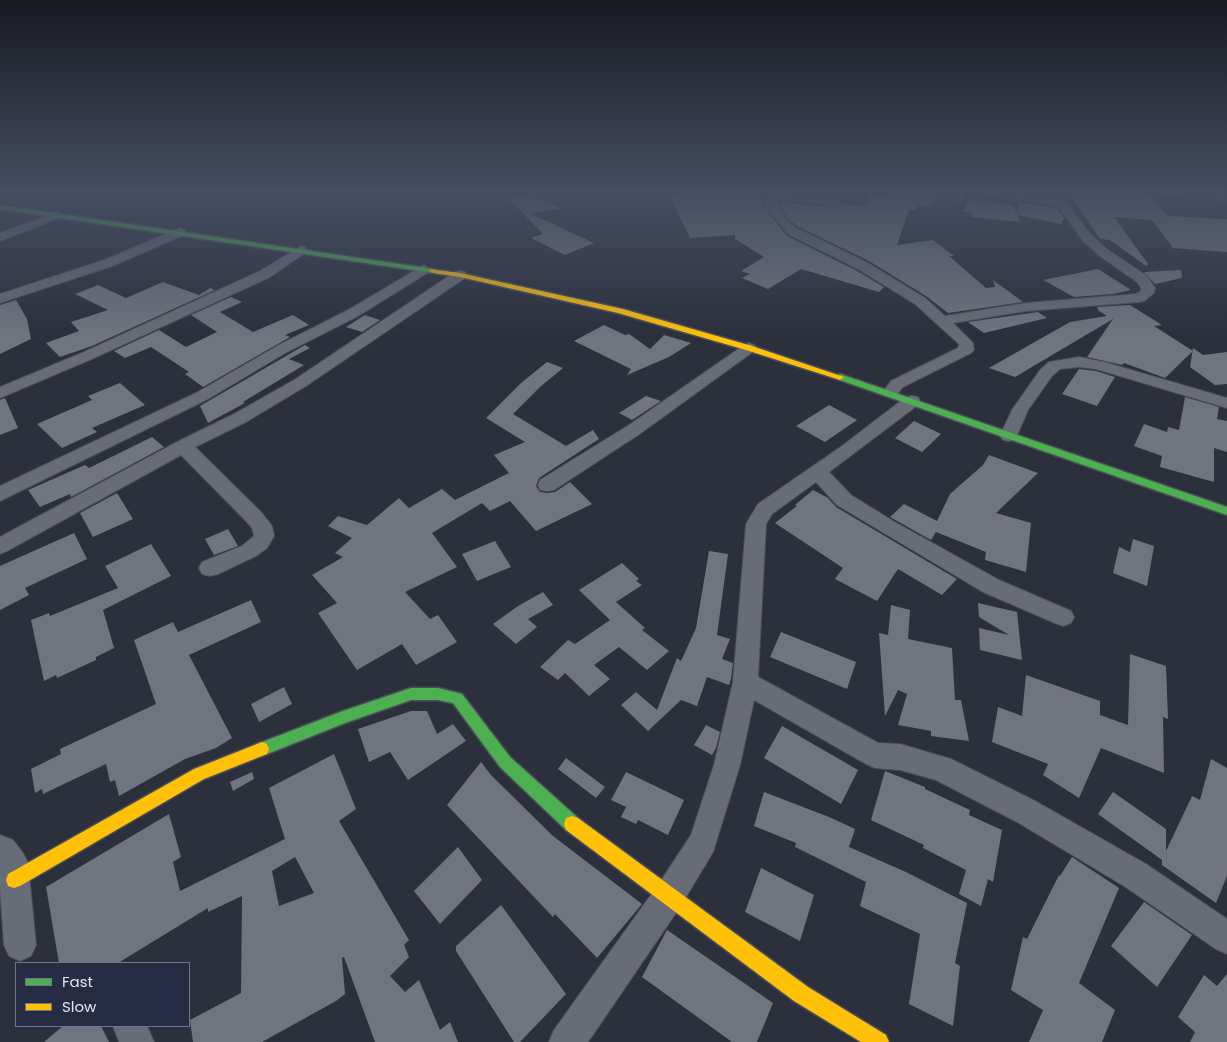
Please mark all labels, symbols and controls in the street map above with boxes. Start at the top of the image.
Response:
legend [15,962,190,1027]
text: Fast [62,971,93,992]
text: Slow [62,996,96,1017]

